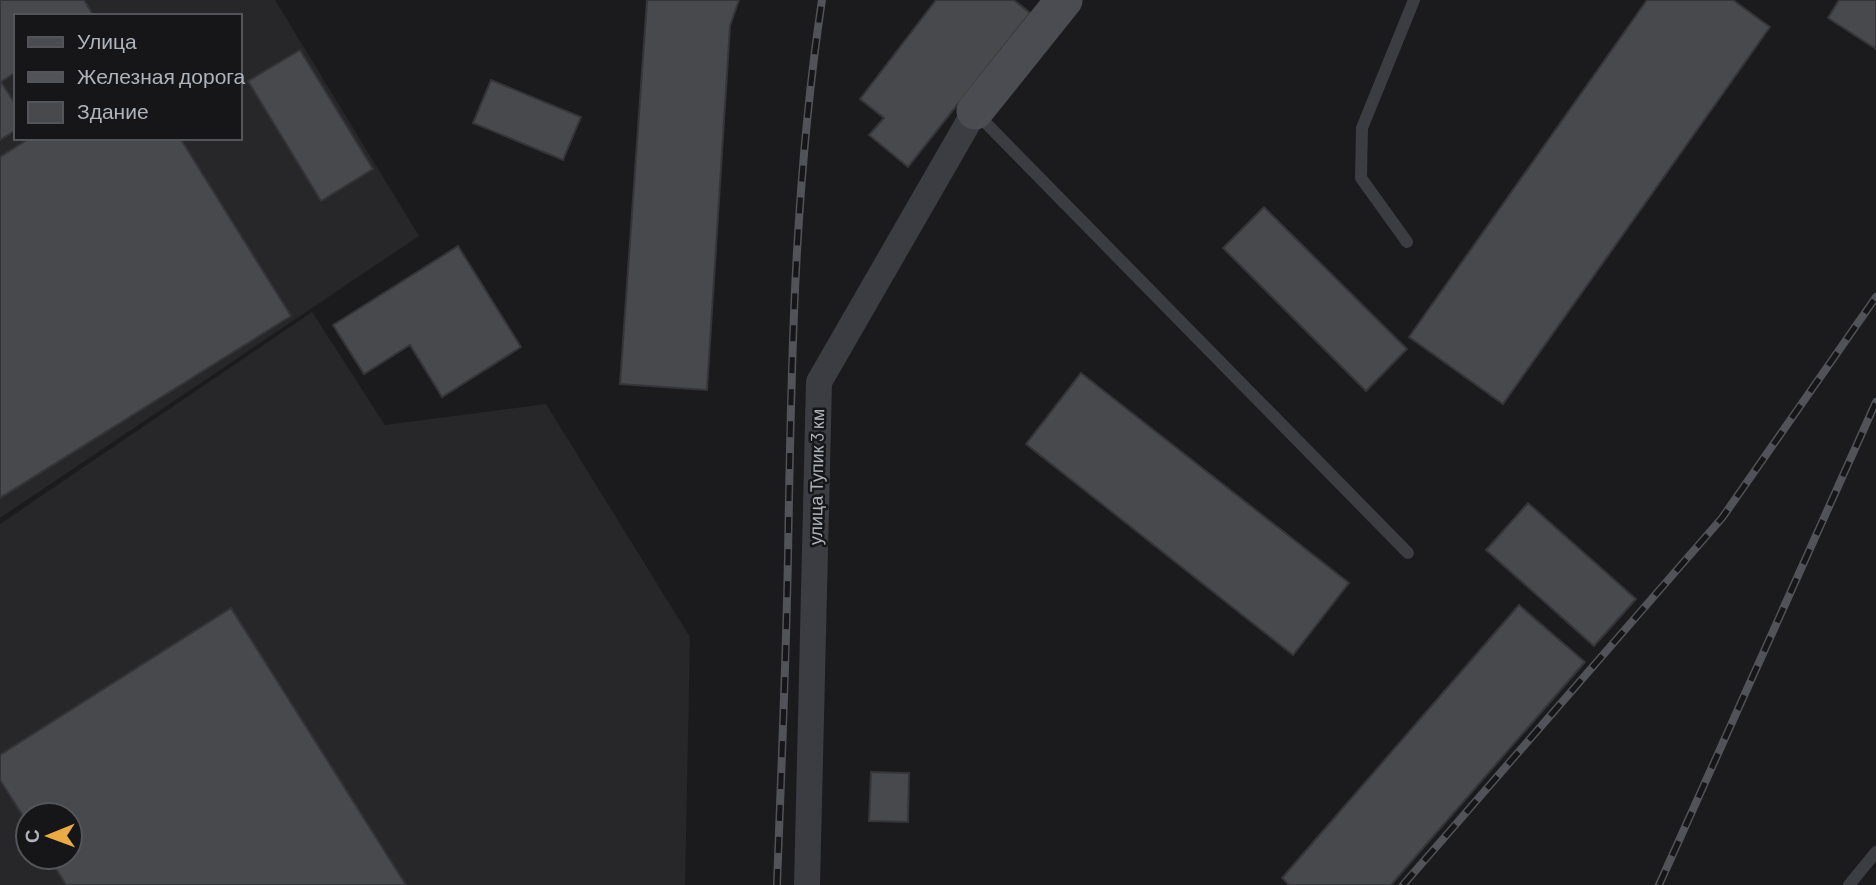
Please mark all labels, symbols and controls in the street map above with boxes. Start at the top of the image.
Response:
legend [14,14,242,140]
text: Улица [77,28,137,53]
text: Железная дорога [77,63,246,88]
text: Здание [77,98,149,123]
street label: улица Тупик 3 км [804,409,828,545]
north arrow [14,801,84,871]
text: С [20,829,43,843]

